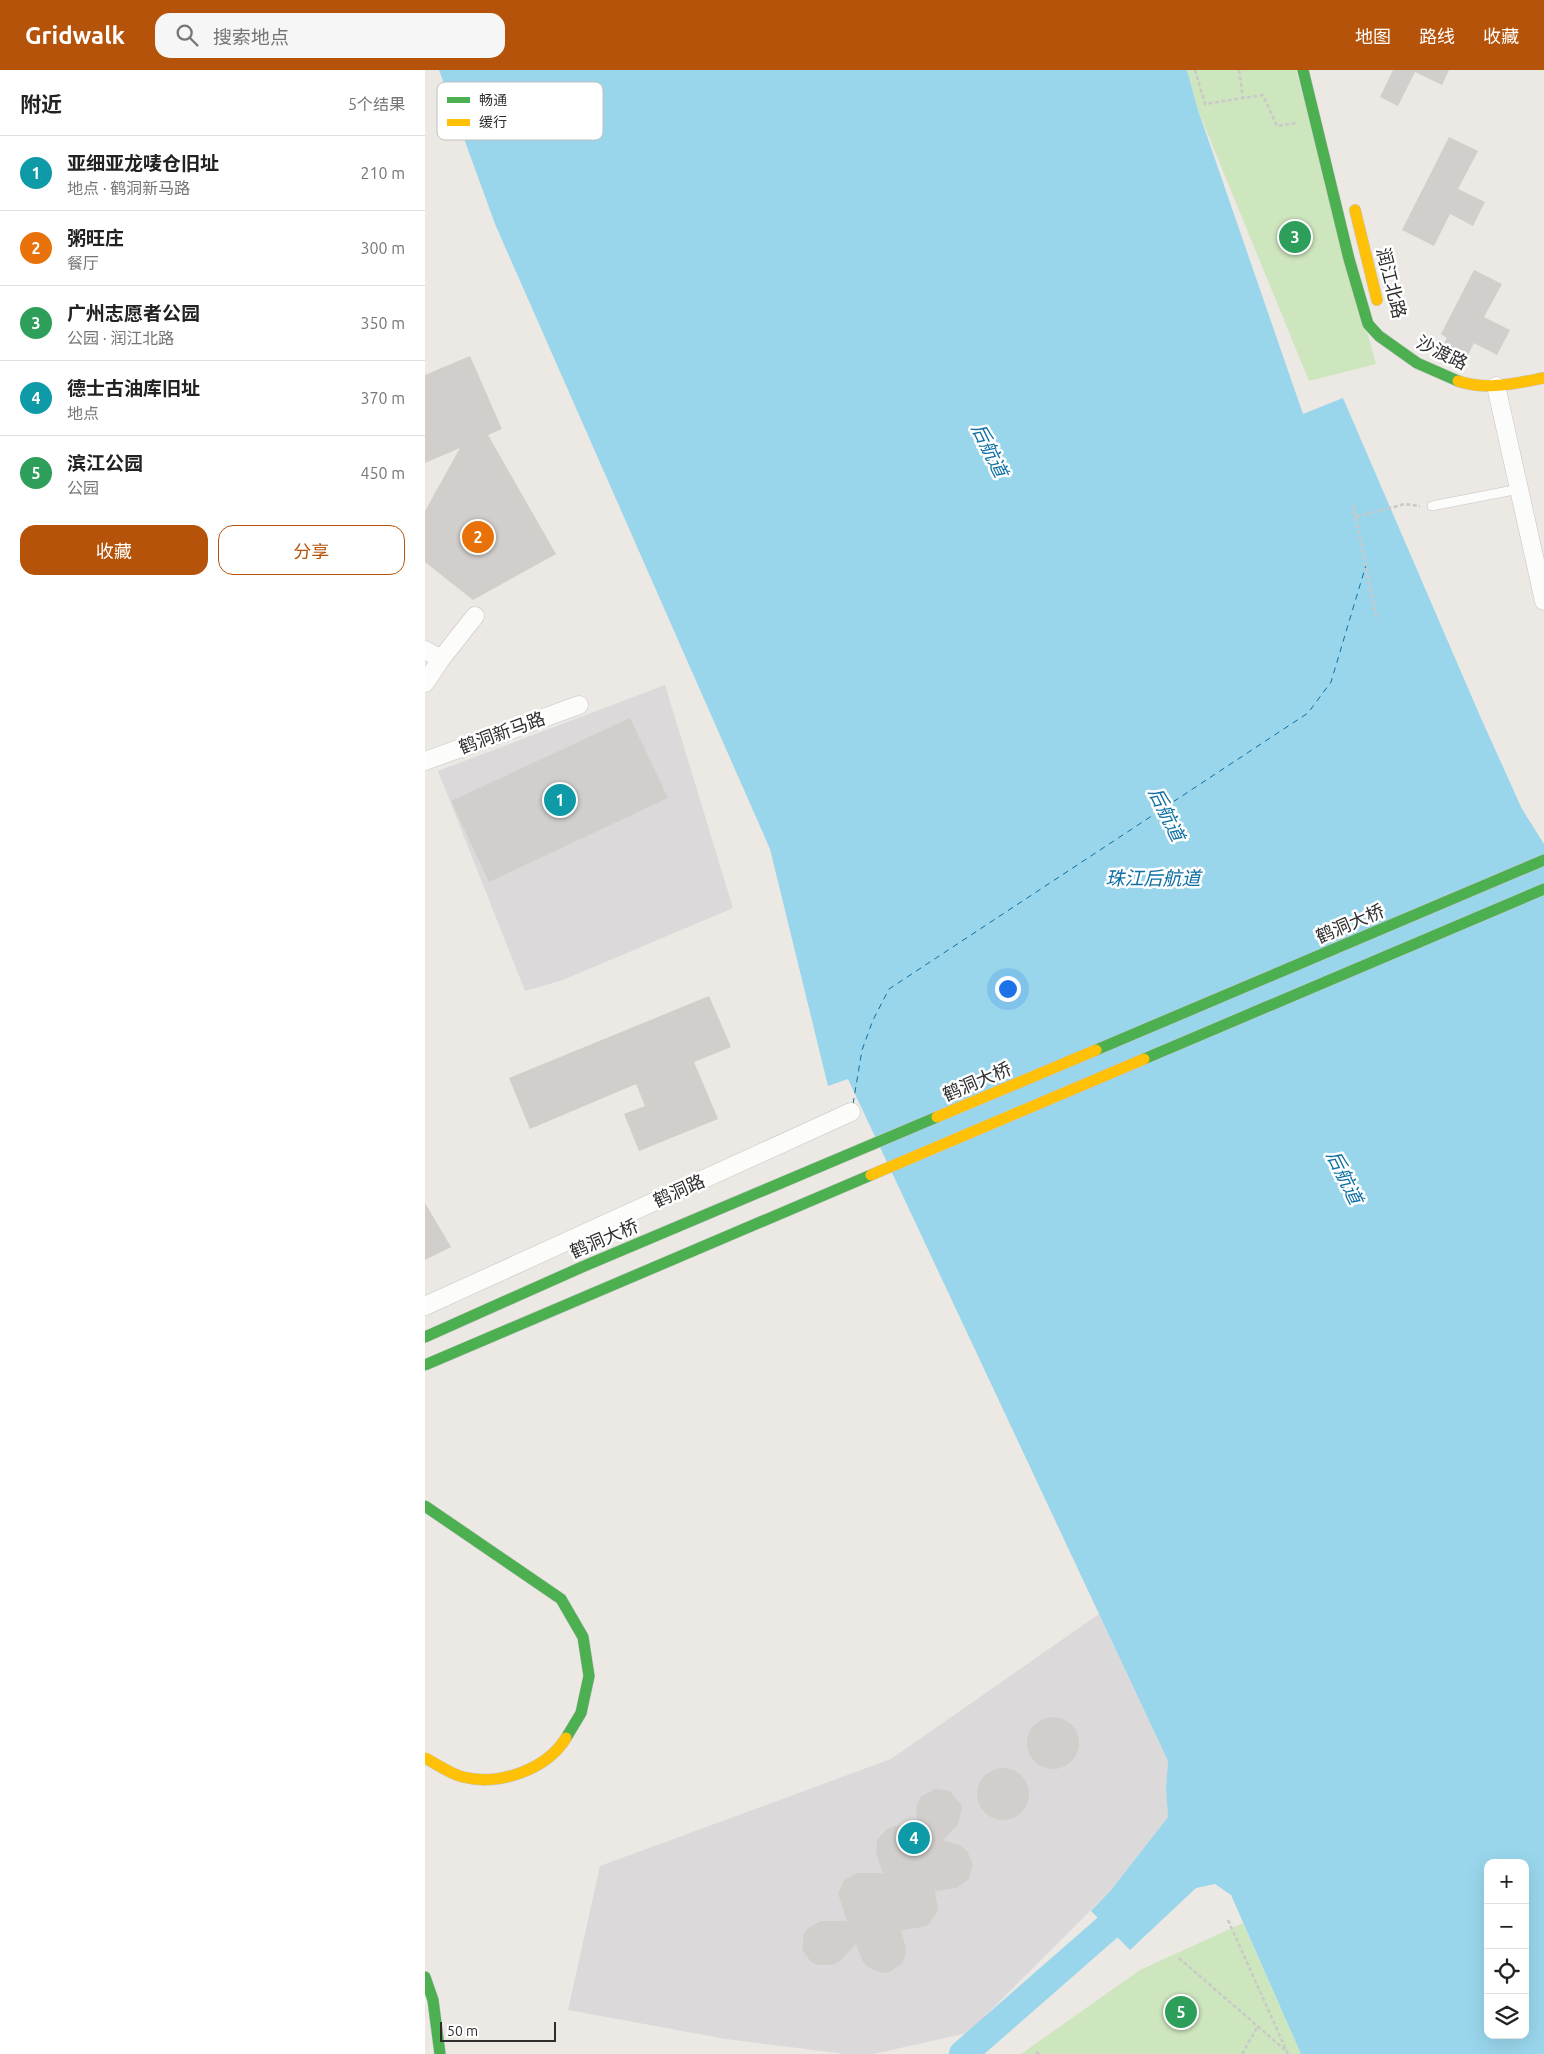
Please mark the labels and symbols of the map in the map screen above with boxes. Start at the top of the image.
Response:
legend [437,82,603,140]
text: 畅通 [479,92,507,108]
text: 缓行 [479,114,507,130]
pin: 3 [1279,218,1311,256]
street label: 润江北路 [1374,245,1410,320]
street label: 沙渡路 [1414,331,1471,373]
water label: 后航道 [968,420,1014,483]
pin: 2 [462,518,494,556]
street label: 鹤洞新马路 [456,707,547,757]
pin: 1 [544,781,576,819]
water label: 后航道 [1145,784,1191,847]
water label: 珠江后航道 [1105,867,1203,889]
street label: 鹤洞大桥 [1313,900,1387,946]
your location [995,976,1021,1002]
street label: 鹤洞大桥 [940,1058,1014,1104]
water label: 后航道 [1323,1147,1369,1210]
street label: 鹤洞路 [650,1170,707,1210]
street label: 鹤洞大桥 [567,1215,641,1261]
pin: 4 [898,1819,930,1857]
pin: 5 [1165,1993,1197,2031]
scale bar [440,2019,556,2042]

